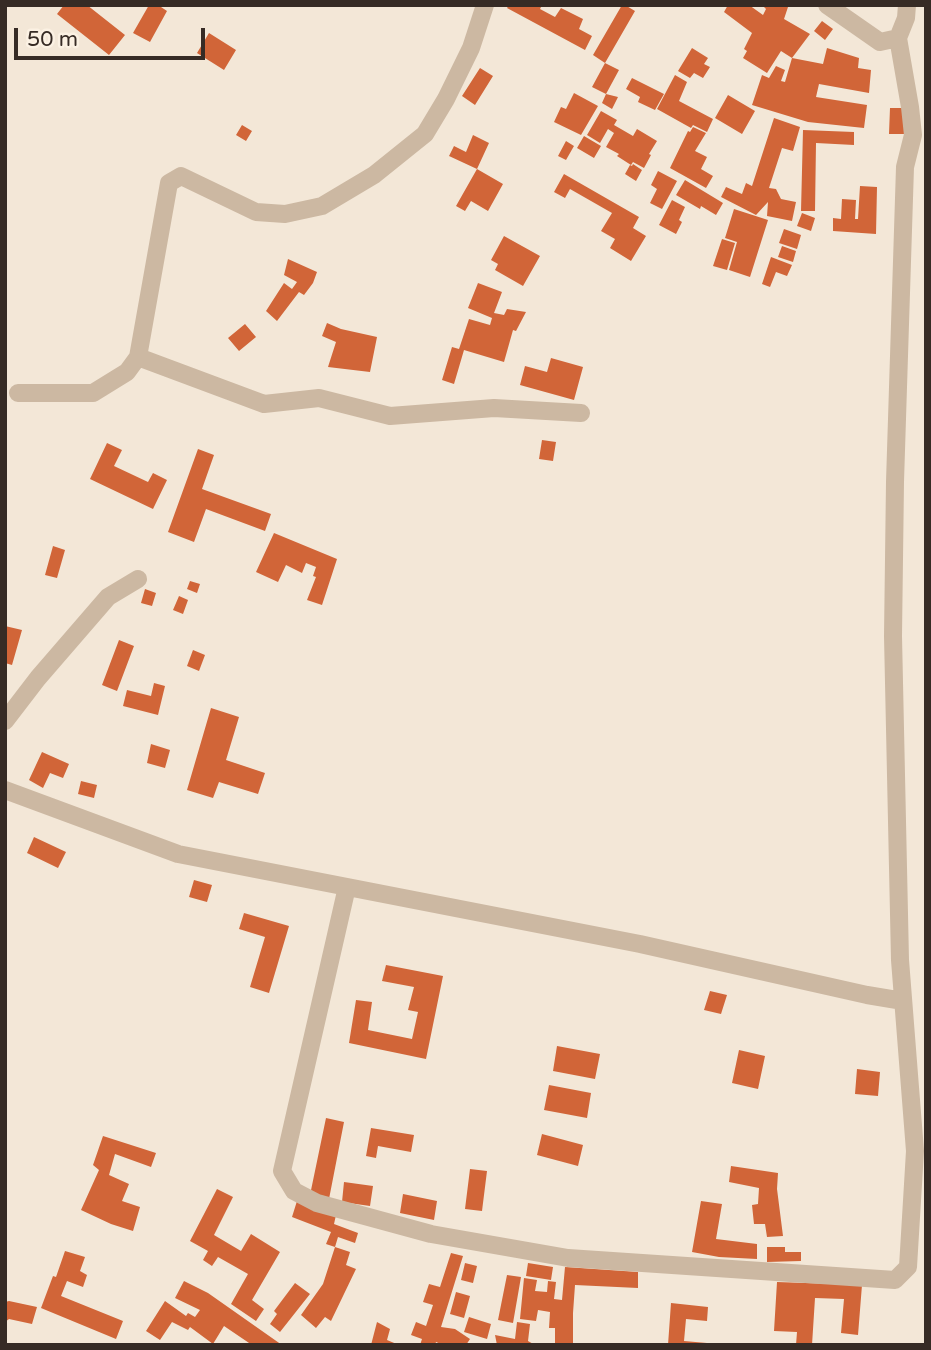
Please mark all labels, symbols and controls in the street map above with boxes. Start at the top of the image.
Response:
scale bar [18,14,208,58]
text: 50 m [27,27,78,52]

